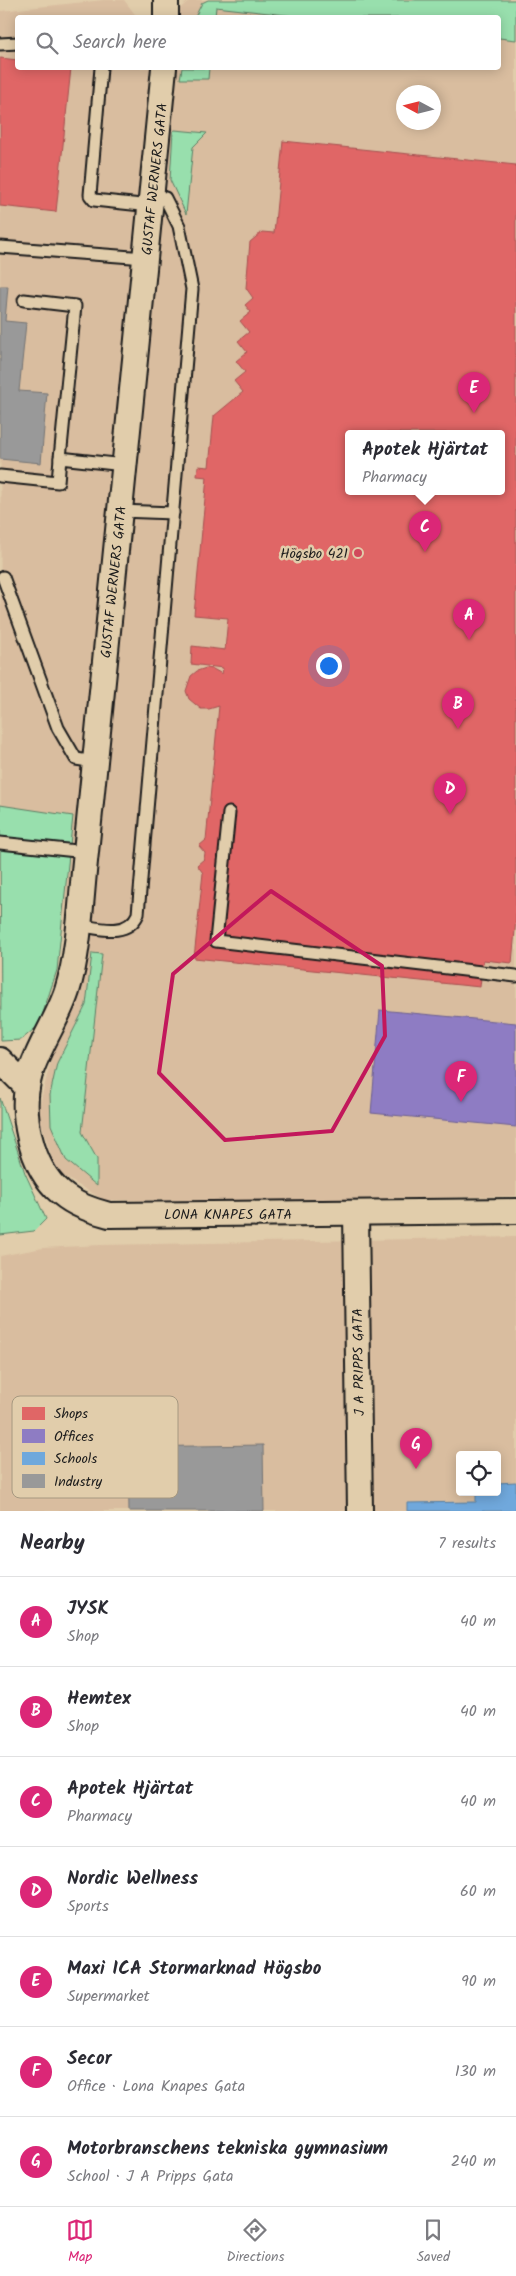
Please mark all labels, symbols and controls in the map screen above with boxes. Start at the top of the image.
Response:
search box [15,15,501,70]
text: Search here [73,28,167,58]
icon: search [33,29,61,57]
north arrow [396,85,441,130]
street label: GUSTAF WERNERS GATA [136,102,174,256]
pin: E [458,372,490,413]
popup [345,430,505,495]
text: Apotek Hjärtat [362,435,488,465]
text: Pharmacy [362,465,427,490]
street label: GUSTAF WERNERS GATA [95,505,133,659]
pin: C [409,511,441,552]
place label: Högsbo 421 [280,543,348,565]
marker: Högsbo 421 [352,547,364,559]
pin: A [453,599,485,640]
your location [316,653,342,679]
pin: B [442,688,474,729]
pin: D [434,773,466,814]
pin: F [445,1061,477,1102]
street label: LONA KNAPES GATA [164,1204,292,1226]
street label: J A PRIPPS GATA [347,1308,371,1416]
legend [12,1396,178,1498]
text: Shops [54,1403,88,1425]
text: Offices [54,1426,94,1448]
pin: G [400,1428,432,1469]
text: Schools [54,1448,97,1470]
map controls [456,1451,501,1496]
button: locate [456,1451,501,1496]
text: Industry [54,1471,103,1493]
text: Nearby [20,1527,85,1560]
text: 7 results [438,1531,496,1556]
text: JYSK [67,1594,109,1624]
text: A [31,1609,41,1634]
text: 40 m [460,1609,496,1634]
text: Shop [67,1624,99,1649]
text: Hemtex [67,1684,131,1714]
text: B [31,1699,41,1724]
text: 40 m [460,1699,496,1724]
text: Shop [67,1714,99,1739]
text: Apotek Hjärtat [67,1774,193,1804]
text: C [31,1789,41,1814]
text: 40 m [460,1789,496,1814]
text: Pharmacy [67,1804,132,1829]
text: Nordic Wellness [67,1864,198,1894]
text: D [31,1879,41,1904]
text: 60 m [460,1879,496,1904]
text: Sports [67,1894,109,1919]
text: Maxi ICA Stormarknad Högsbo [67,1954,321,1984]
text: E [32,1969,40,1994]
text: 90 m [461,1969,496,1994]
text: Supermarket [67,1984,150,2009]
text: Secor [67,2044,112,2074]
text: F [32,2059,40,2084]
text: 130 m [455,2059,496,2084]
text: Office · Lona Knapes Gata [67,2074,245,2099]
text: Motorbranschens tekniska gymnasium [67,2134,388,2164]
text: G [31,2149,41,2174]
text: 240 m [451,2149,496,2174]
text: School · J A Pripps Gata [67,2164,234,2189]
tab: Map [66,2216,94,2268]
tab: Directions [226,2216,284,2268]
tab: Saved [417,2216,450,2268]

